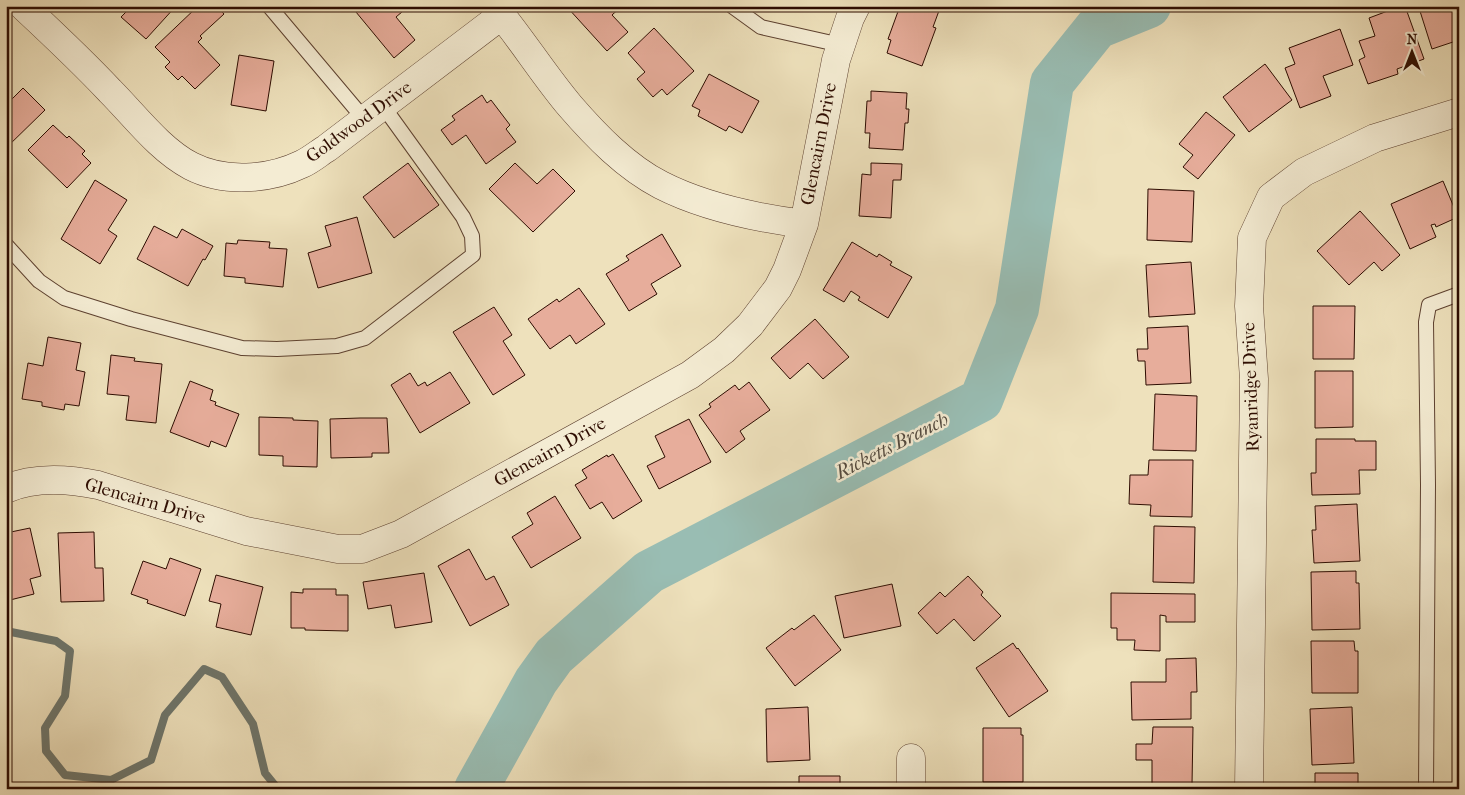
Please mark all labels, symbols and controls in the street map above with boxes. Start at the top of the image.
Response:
north arrow [1388,28,1438,78]
text: N [1407,31,1418,48]
street label: Goldwood Drive [302,77,416,167]
street label: Glencairn Drive [797,81,841,207]
street label: Ryanridge Drive [1238,322,1264,452]
water label: Ricketts Branch [830,408,952,485]
street label: Glencairn Drive [491,413,610,491]
street label: Glencairn Drive [82,474,208,528]

